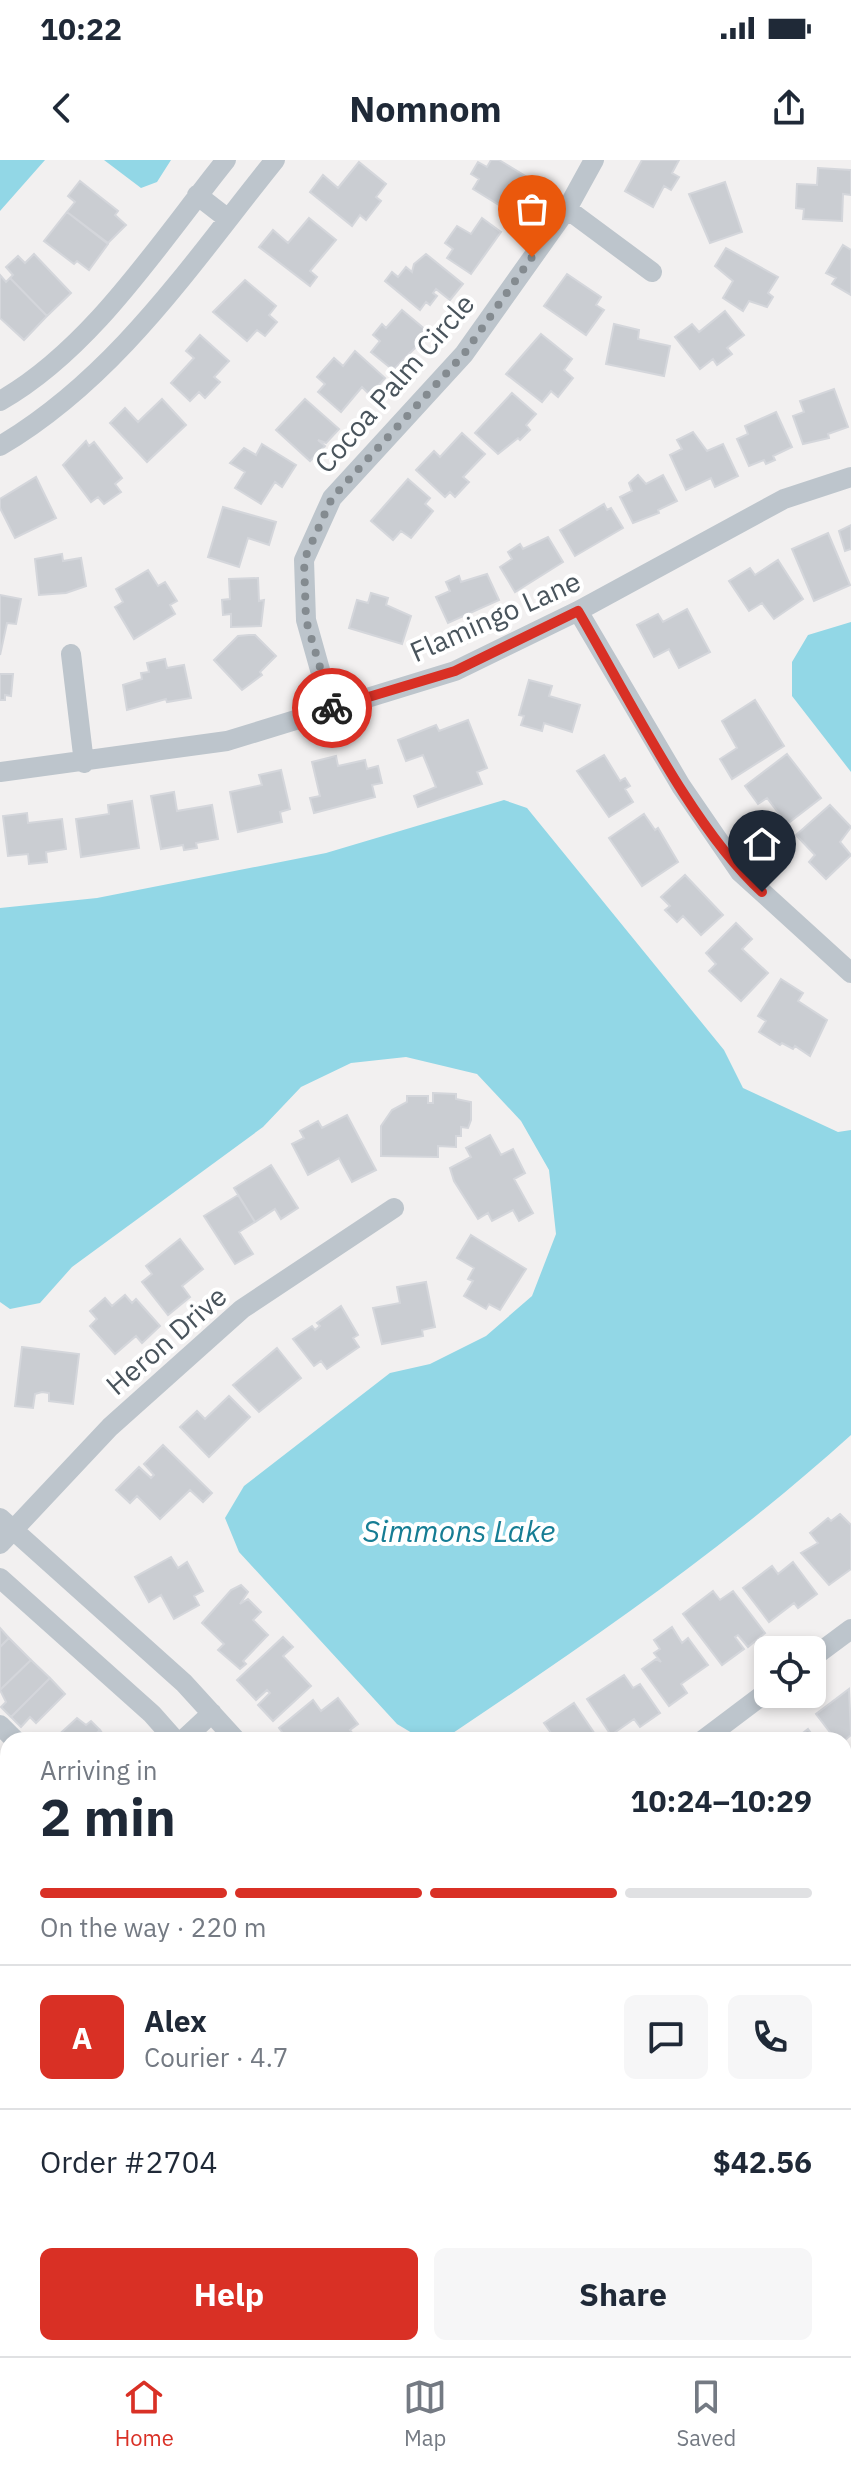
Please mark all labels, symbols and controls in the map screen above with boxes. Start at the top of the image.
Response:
text: 10:22 [40,9,122,48]
text: Nomnom [349,85,502,132]
icon: back [40,86,84,130]
icon: share [767,86,811,130]
pin [498,175,566,257]
icon: bag [510,187,554,231]
street label: Cocoa Palm Circle [306,286,482,480]
street label: Flamingo Lane [404,562,586,670]
courier [292,668,372,748]
icon: bike [310,686,354,730]
pin [728,810,796,892]
icon: home [740,822,784,866]
street label: Heron Drive [98,1277,234,1403]
water label: Simmons Lake [363,1511,555,1550]
map controls [754,1636,826,1708]
button: locate [754,1636,826,1708]
text: Arriving in [40,1753,157,1787]
text: 10:24–10:29 [631,1781,812,1820]
text: 2 min [40,1783,176,1850]
text: On the way · 220 m [40,1910,266,1944]
button: chat [624,1995,708,2079]
button: phone [728,1995,812,2079]
text: Alex [144,2001,207,2040]
text: A [72,2018,92,2057]
text: Courier · 4.7 [144,2040,288,2074]
text: Order #2704 [40,2142,217,2181]
text: $42.56 [713,2142,812,2181]
button: Help [40,2248,418,2340]
button: Share [434,2248,812,2340]
tab: Home [115,2375,174,2452]
tab: Map [403,2375,447,2452]
tab: Saved [676,2375,736,2452]

